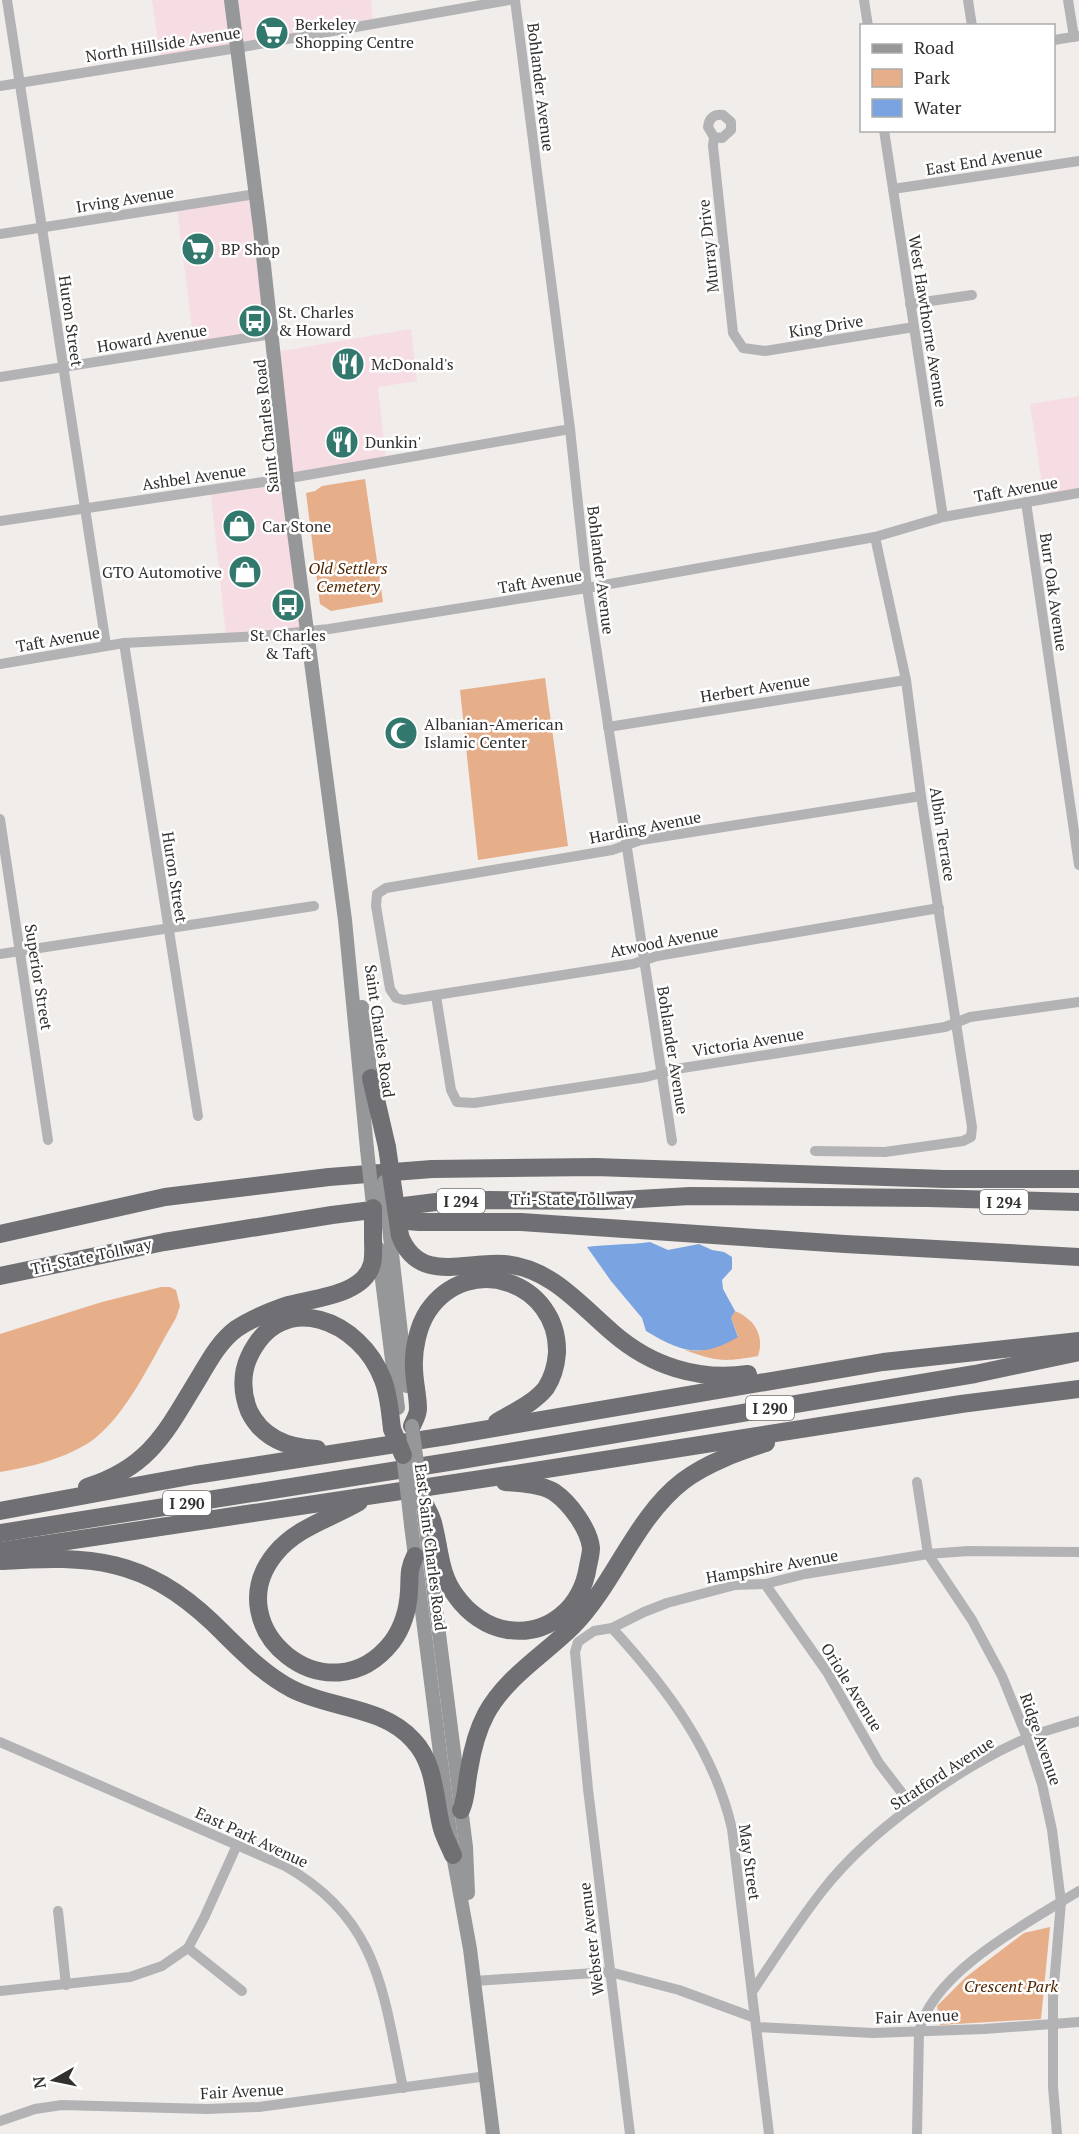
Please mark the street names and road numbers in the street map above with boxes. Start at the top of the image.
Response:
street label: North Hillside Avenue [84,21,242,67]
street label: Bohlander Avenue [522,21,560,153]
street label: East End Avenue [924,140,1044,180]
street label: Irving Avenue [74,180,176,218]
street label: Murray Drive [692,198,724,294]
street label: West Hawthorne Avenue [904,233,952,409]
street label: Huron Street [54,274,88,368]
street label: King Drive [787,309,865,343]
street label: Howard Avenue [95,318,209,358]
street label: Saint Charles Road [248,358,284,494]
street label: Ashbel Avenue [141,459,247,495]
street label: Taft Avenue [972,471,1060,507]
street label: Bohlander Avenue [582,504,620,636]
street label: Burr Oak Avenue [1035,531,1073,653]
street label: Taft Avenue [496,564,584,598]
street label: Taft Avenue [14,621,102,657]
street label: Herbert Avenue [699,668,811,708]
street label: Albin Terrace [925,785,961,883]
street label: Harding Avenue [587,805,703,849]
street label: Huron Street [157,830,193,924]
street label: Atwood Avenue [608,920,720,962]
street label: Superior Street [20,922,58,1032]
street label: Saint Charles Road [360,963,400,1099]
street label: Bohlander Avenue [652,984,694,1116]
street label: Victoria Avenue [690,1022,806,1062]
street label: Tri-State Tollway [511,1188,634,1210]
road number: I 294 [437,1189,485,1213]
road number: I 294 [980,1190,1028,1214]
street label: Tri-State Tollway [29,1232,154,1280]
road number: I 290 [746,1396,794,1420]
street label: East Saint Charles Road [410,1462,452,1632]
road number: I 290 [163,1491,211,1515]
street label: Hampshire Avenue [704,1544,840,1588]
street label: Oriole Avenue [816,1639,888,1735]
street label: Ridge Avenue [1015,1690,1067,1788]
street label: Stratford Avenue [886,1731,998,1815]
street label: East Park Avenue [192,1801,312,1873]
street label: May Street [734,1823,766,1902]
street label: Webster Avenue [573,1881,609,1997]
street label: Fair Avenue [875,2004,959,2028]
street label: Fair Avenue [200,2078,284,2104]

